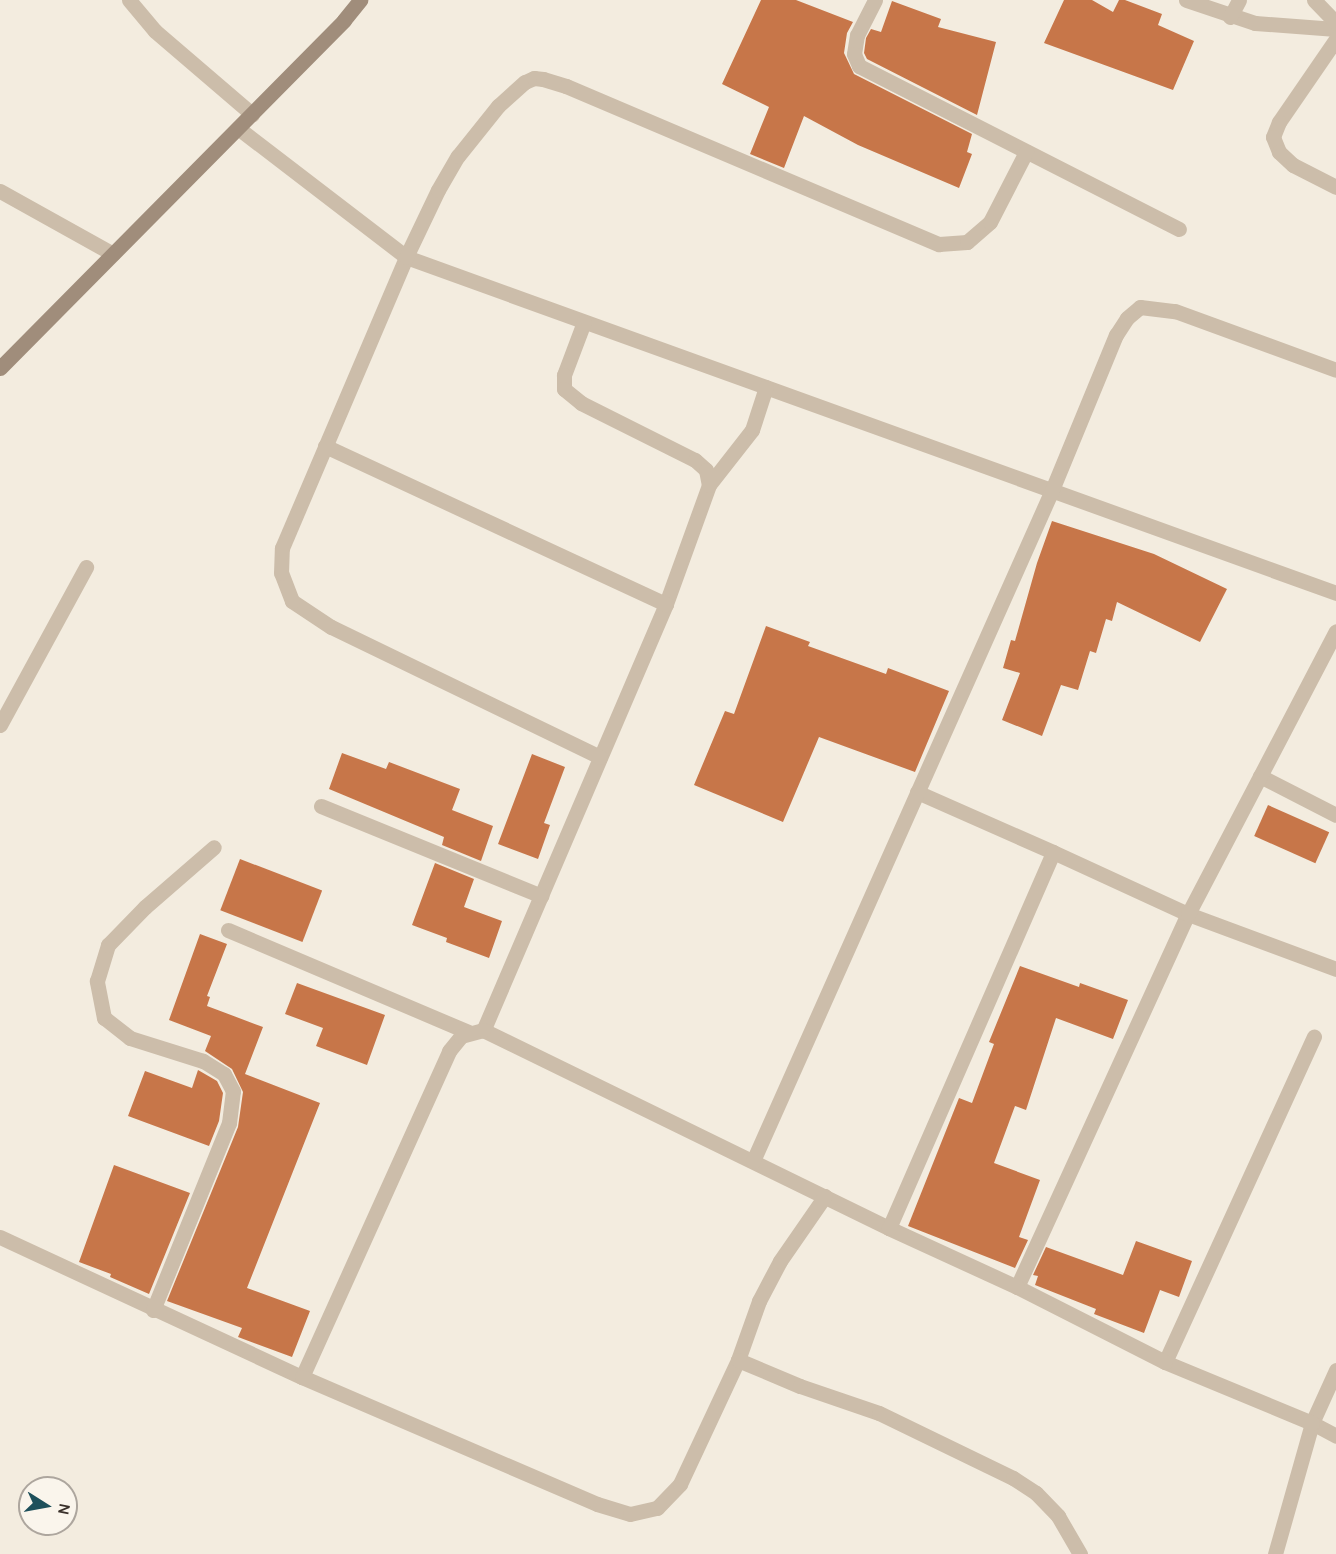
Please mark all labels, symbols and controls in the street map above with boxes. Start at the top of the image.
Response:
north arrow [18,1476,78,1536]
text: N [54,1502,75,1517]

